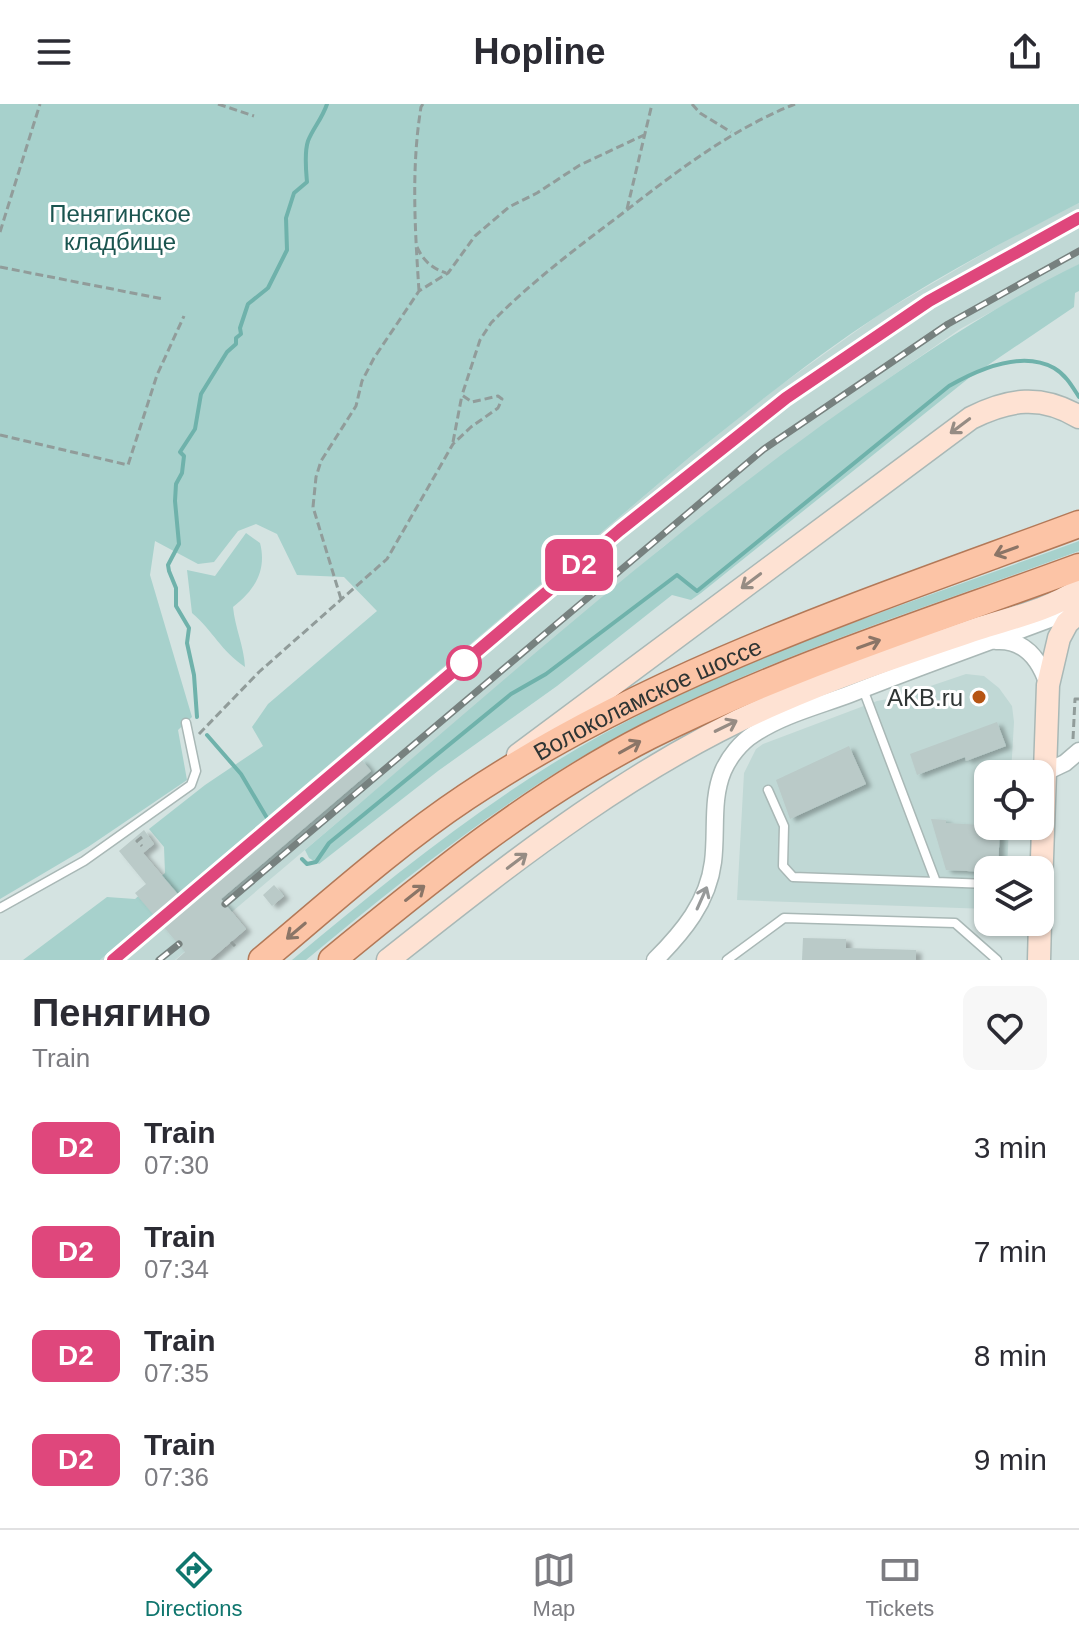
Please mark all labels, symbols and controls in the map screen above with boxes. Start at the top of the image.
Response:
icon: menu [32,30,76,74]
icon: share [1003,30,1047,74]
text: Hopline [474,31,606,72]
park label: Пенягинское кладбище [49,200,191,255]
one-way arrow [949,418,971,435]
line badge: D2 [543,539,615,591]
one-way arrow [994,545,1019,559]
text: D2 [561,549,597,580]
one-way arrow [741,573,762,590]
street label: Волоколамское шоссе [529,632,765,765]
one-way arrow [856,636,881,650]
unlabelled marker [447,646,481,680]
place label: AKB.ru [887,684,963,711]
marker: AKB.ru [970,688,988,706]
one-way arrow [713,718,737,733]
one-way arrow [618,738,641,754]
map controls [974,760,1054,936]
button: locate [974,760,1054,840]
one-way arrow [506,853,527,870]
button: layers [974,856,1054,936]
one-way arrow [404,884,425,901]
one-way arrow [695,887,710,911]
one-way arrow [286,922,307,940]
button: heart [963,986,1047,1070]
text: Пенягино [32,992,211,1034]
text: Train [32,1043,90,1073]
text: Train [144,1116,216,1149]
text: 3 min [974,1131,1047,1164]
text: D2 [58,1132,94,1163]
text: 07:30 [144,1150,209,1180]
text: Train [144,1220,216,1253]
text: 7 min [974,1235,1047,1268]
text: D2 [58,1236,94,1267]
text: 07:34 [144,1254,209,1284]
text: Train [144,1324,216,1357]
text: 8 min [974,1339,1047,1372]
text: D2 [58,1340,94,1371]
text: 07:35 [144,1358,209,1388]
text: Train [144,1428,216,1461]
text: 9 min [974,1443,1047,1476]
text: D2 [58,1444,94,1475]
text: 07:36 [144,1462,209,1492]
tab: Directions [145,1548,243,1622]
tab: Map [532,1548,576,1622]
tab: Tickets [865,1548,934,1622]

